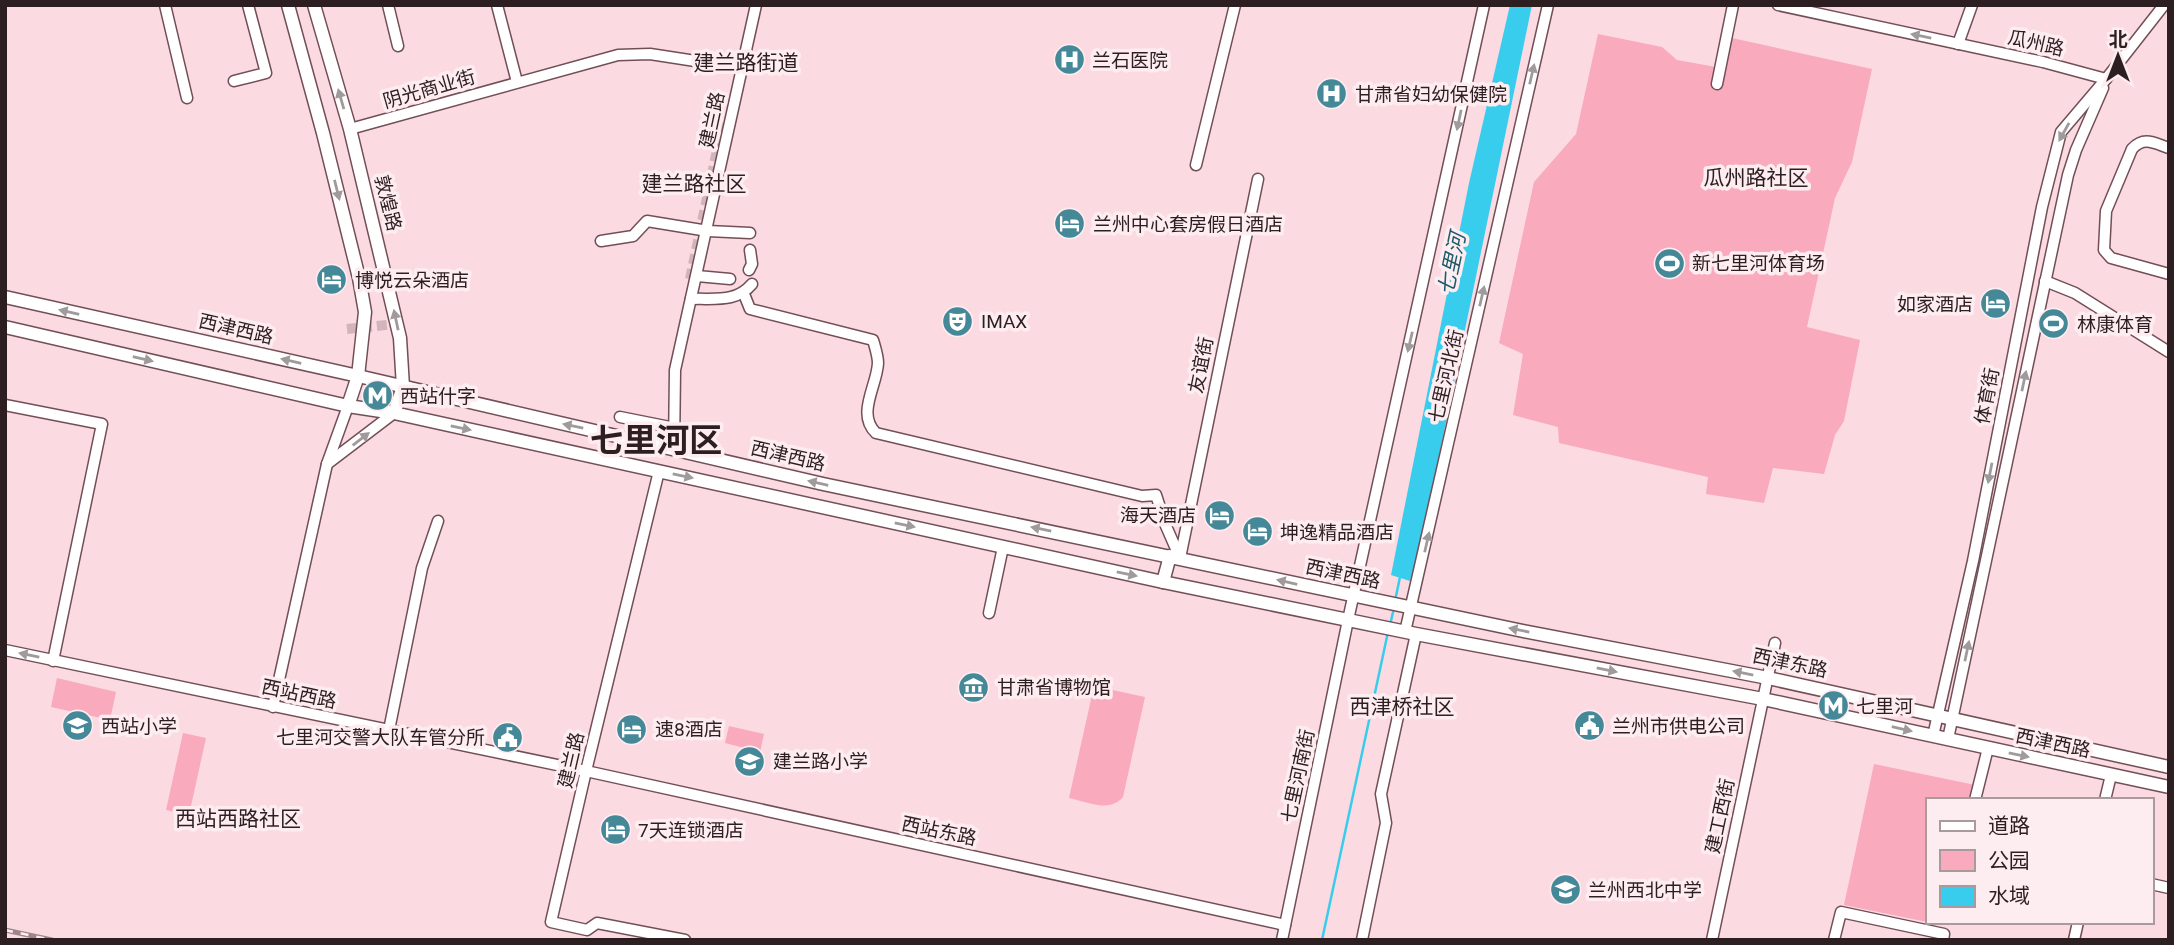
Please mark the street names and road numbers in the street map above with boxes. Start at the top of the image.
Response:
street label: 瓜州路 [2006,25,2066,61]
street label: 阴光商业街 [380,65,478,113]
street label: 建兰路 [695,90,729,150]
street label: 敦煌路 [370,173,406,233]
street label: 西津西路 [196,309,276,349]
street label: 七里河北街 [1424,327,1468,425]
street label: 友谊街 [1184,335,1218,395]
street label: 体育街 [1970,366,2004,426]
street label: 西津西路 [748,436,828,476]
street label: 西津西路 [1303,555,1383,593]
street label: 西津东路 [1750,644,1830,682]
street label: 西站西路 [259,675,339,713]
street label: 西津西路 [2013,724,2093,762]
street label: 七里河南街 [1277,727,1319,825]
street label: 建兰路 [553,730,589,790]
street label: 建工西街 [1701,776,1739,856]
street label: 西站东路 [899,812,979,850]

